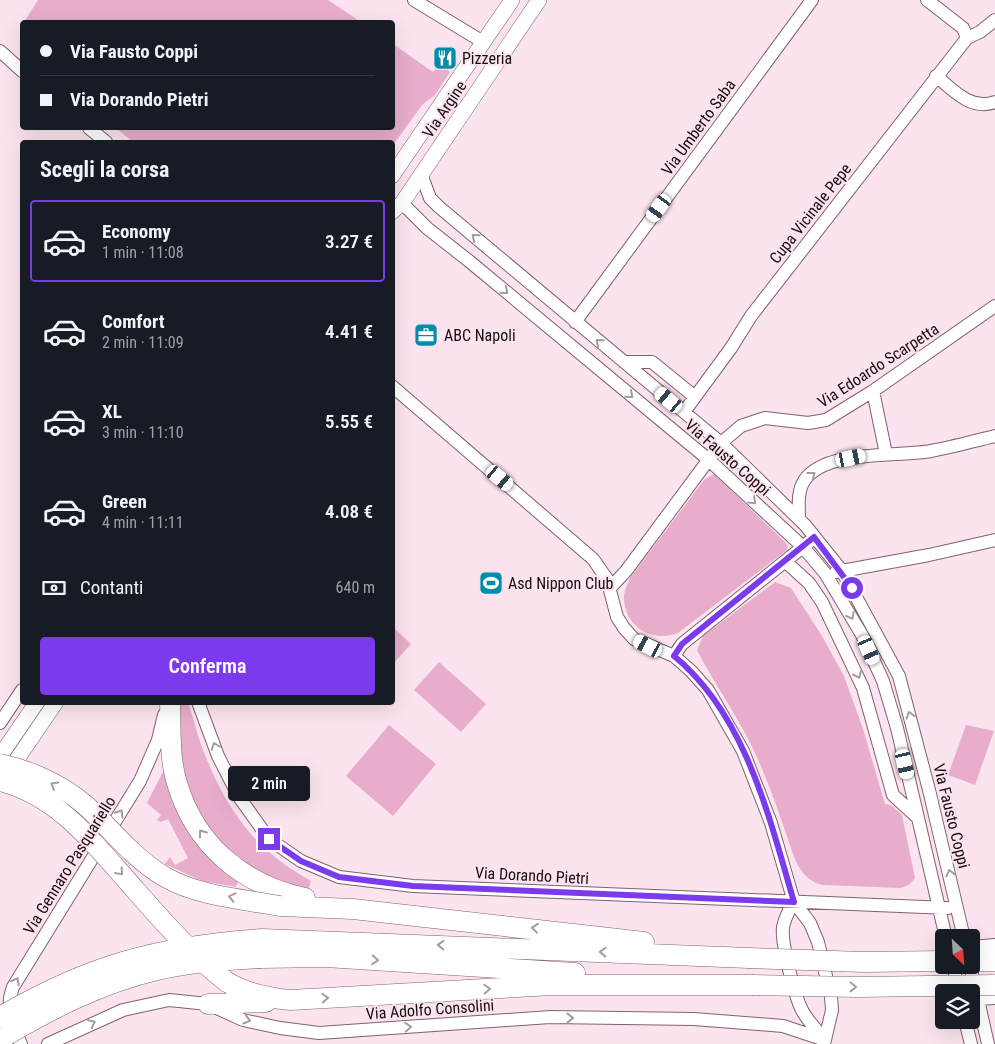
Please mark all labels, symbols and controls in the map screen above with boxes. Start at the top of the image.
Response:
text: Via Fausto Coppi [70,40,198,63]
restaurant icon: Pizzeria [432,45,458,71]
place label: Pizzeria [462,49,512,68]
street label: Via Umberto Saba [657,76,739,179]
street label: Via Argine [418,77,470,141]
text: Via Dorando Pietri [70,88,208,111]
text: Scegli la corsa [40,157,169,182]
street label: Cupa Vicinale Pepe [765,160,855,267]
car [644,191,673,225]
icon: car [42,219,87,264]
text: Economy [102,220,171,243]
text: 3.27 € [325,230,373,253]
one-way arrow [471,234,480,243]
text: 1 min · 11:08 [102,243,184,262]
one-way arrow [500,285,509,294]
icon: car [42,309,87,354]
text: Comfort [102,310,165,333]
street label: Via Edoardo Scarpetta [814,319,942,412]
text: 4.41 € [325,320,373,343]
office icon: ABC Napoli [413,322,439,348]
place label: ABC Napoli [444,326,516,345]
text: 2 min · 11:09 [102,333,184,352]
one-way arrow [596,338,605,347]
car [652,385,685,415]
one-way arrow [625,389,634,398]
icon: car [42,399,87,444]
text: XL [102,400,122,423]
text: 5.55 € [325,410,373,433]
street label: Via Fausto Coppi [681,415,774,500]
text: 3 min · 11:10 [102,423,184,442]
car [834,448,867,468]
car [483,463,516,493]
one-way arrow [806,472,815,480]
icon: car [42,489,87,534]
text: Green [102,490,147,513]
one-way arrow [748,495,757,504]
text: 4.08 € [325,500,373,523]
text: 4 min · 11:11 [102,513,184,532]
sports icon: Asd Nippon Club [478,570,504,596]
icon: cash [40,574,68,602]
place label: Asd Nippon Club [508,574,613,593]
text: Contanti [80,576,143,599]
route start [841,577,863,599]
text: 640 m [336,578,375,597]
one-way arrow [845,610,855,619]
car [631,632,664,660]
car [856,633,881,667]
button: Conferma [40,637,375,695]
one-way arrow [851,670,862,679]
one-way arrow [906,712,916,720]
one-way arrow [211,743,221,751]
car [894,748,915,780]
street label: Via Fausto Coppi [929,762,974,870]
callout: 2 min [228,766,310,802]
text: 2 min [251,774,287,793]
one-way arrow [50,781,59,791]
street label: Via Gennaro Pasquariello [19,793,120,938]
one-way arrow [113,810,123,819]
route end [258,828,280,850]
one-way arrow [199,829,208,839]
street label: Via Dorando Pietri [475,863,589,888]
one-way arrow [114,867,123,876]
one-way arrow [945,868,956,877]
one-way arrow [227,892,236,903]
one-way arrow [531,923,539,934]
north arrow [935,929,980,974]
map controls [935,929,980,1029]
one-way arrow [437,939,445,950]
one-way arrow [599,947,606,957]
one-way arrow [371,954,379,965]
one-way arrow [10,978,20,987]
one-way arrow [850,982,857,992]
one-way arrow [483,983,491,994]
button: layers [935,984,980,1029]
one-way arrow [321,992,329,1003]
street label: Via Adolfo Consolini [365,996,495,1023]
one-way arrow [567,1013,575,1023]
one-way arrow [242,1015,251,1025]
one-way arrow [87,1019,96,1029]
one-way arrow [404,1022,412,1033]

